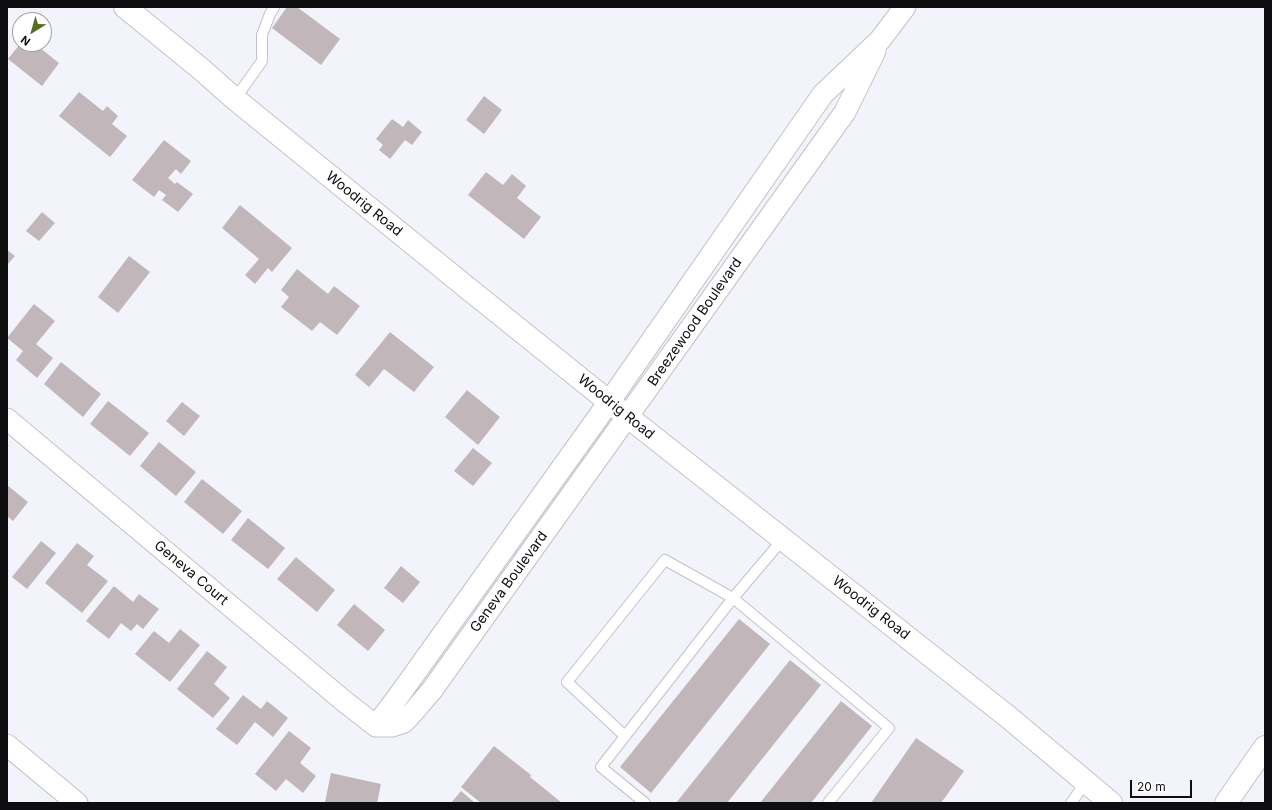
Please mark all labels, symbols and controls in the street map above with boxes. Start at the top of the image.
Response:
north arrow [12,12,52,52]
text: N [18,33,33,49]
street label: Woodrig Road [322,168,406,240]
street label: Breezewood Boulevard [644,255,746,389]
street label: Woodrig Road [574,371,658,443]
street label: Geneva Boulevard [467,528,551,636]
street label: Geneva Court [151,537,231,609]
street label: Woodrig Road [829,573,913,643]
scale bar [1132,772,1194,798]
text: 20 m [1137,779,1166,794]

